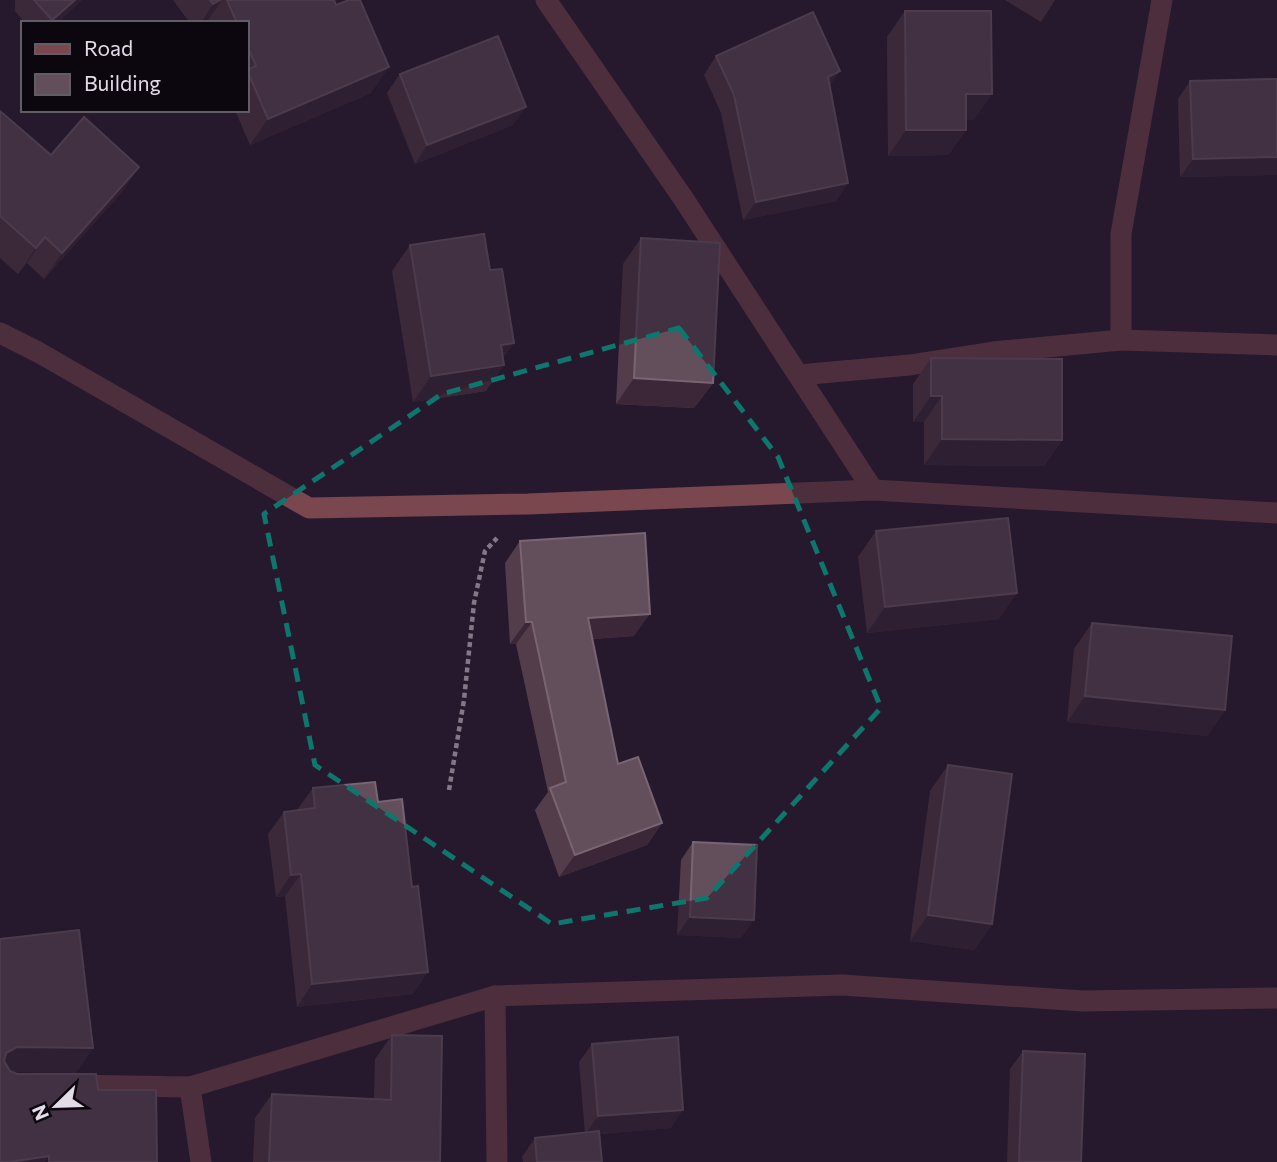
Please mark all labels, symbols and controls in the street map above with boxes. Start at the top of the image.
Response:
legend [21,21,248,112]
text: Road [84,35,133,60]
text: Building [84,70,161,95]
north arrow [21,1071,91,1141]
text: N [27,1102,53,1124]

